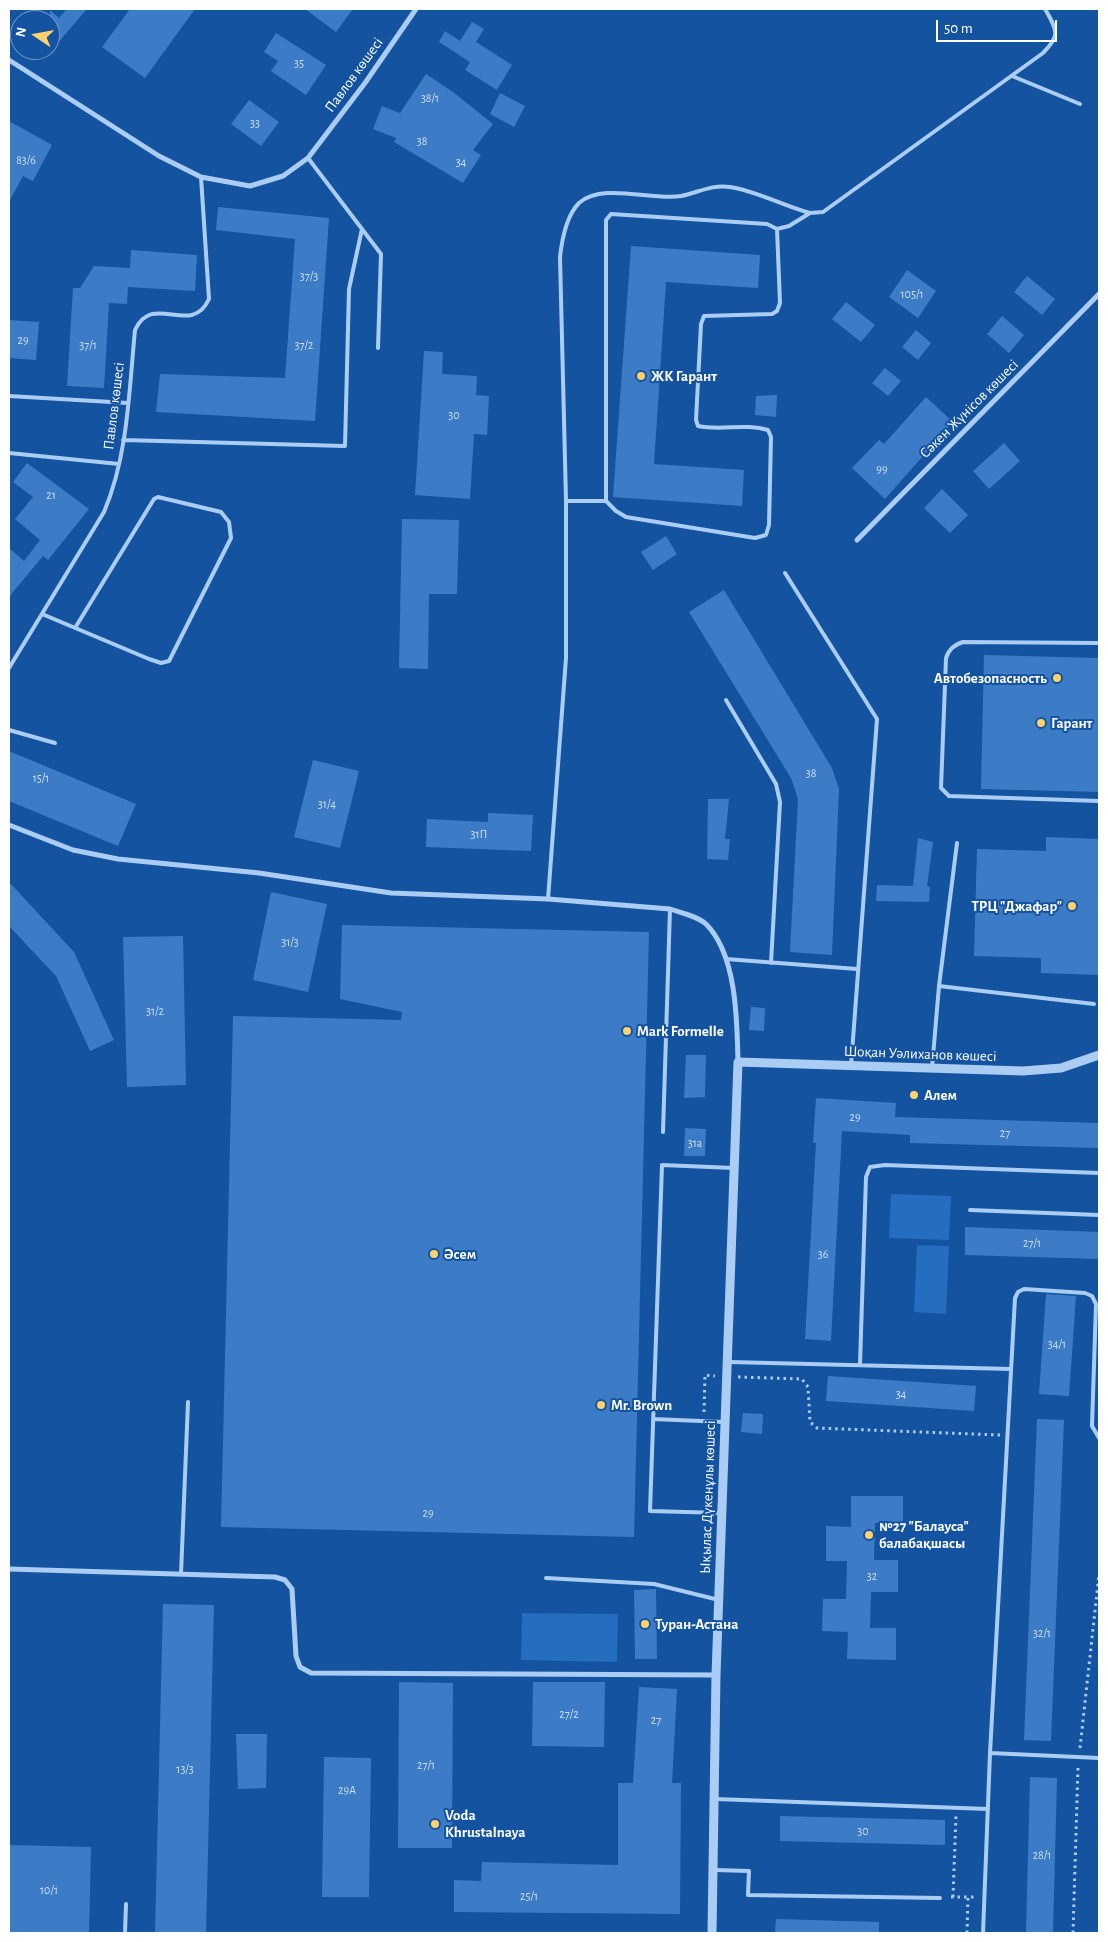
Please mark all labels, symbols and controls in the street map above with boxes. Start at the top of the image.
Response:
north arrow [10,10,60,60]
scale bar [938,10,1059,42]
text: 50 m [944,21,973,36]
text: N [13,26,29,38]
street label: Павлов көшесі [321,34,387,116]
house number: 35 [294,56,304,70]
house number: 38/1 [421,91,439,105]
house number: 33 [250,116,260,130]
house number: 38 [417,134,427,148]
house number: 83/6 [16,153,36,167]
house number: 34 [456,155,466,169]
house number: 37/3 [300,269,318,283]
house number: 105/1 [900,287,924,301]
house number: 29 [17,333,29,347]
house number: 37/1 [79,338,97,352]
house number: 37/2 [295,338,313,352]
street label: Сәкен Жүнісов көшесі [916,356,1022,462]
street label: Павлов көшесі [100,361,128,451]
place label: ЖК Гарант [651,367,717,385]
marker: ЖК Гарант [635,370,647,382]
house number: 30 [448,408,460,422]
house number: 99 [876,462,888,476]
house number: 21 [46,488,56,502]
place label: Автобезопасность [934,669,1047,687]
marker: Автобезопасность [1051,672,1063,684]
place label: Гарант [1051,714,1092,732]
marker: Гарант [1035,717,1047,729]
house number: 38 [806,766,816,780]
house number: 15/1 [33,771,49,785]
house number: 31/4 [318,797,336,811]
house number: 31П [470,827,488,841]
place label: ТРЦ "Джафар" [971,897,1062,915]
marker: ТРЦ "Джафар" [1066,900,1078,912]
house number: 31/3 [281,935,299,949]
house number: 31/2 [146,1004,164,1018]
place label: Mark Formelle [637,1022,724,1040]
marker: Mark Formelle [621,1025,633,1037]
street label: Шоқан Уәлиханов көшесі [843,1042,997,1066]
place label: Алем [924,1086,957,1104]
marker: Алем [908,1089,920,1101]
house number: 29 [849,1110,861,1124]
house number: 27 [1000,1126,1010,1140]
house number: 31а [688,1136,702,1150]
house number: 27/1 [1023,1236,1041,1250]
place label: Әсем [444,1245,476,1263]
house number: 36 [818,1247,828,1261]
marker: Әсем [428,1248,440,1260]
house number: 34/1 [1048,1337,1066,1351]
house number: 34 [896,1387,906,1401]
place label: Mr. Brown [611,1396,672,1414]
marker: Mr. Brown [595,1399,607,1411]
street label: Ықылас Дүкенұлы көшесі [696,1420,720,1574]
house number: 29 [422,1506,434,1520]
place label: №27 "Балауса" балабақшасы [879,1517,969,1552]
marker: №27 "Балауса" балабақшасы [863,1529,875,1541]
house number: 32 [867,1569,877,1583]
place label: Туран-Астана [655,1615,738,1633]
marker: Туран-Астана [639,1618,651,1630]
house number: 32/1 [1033,1626,1051,1640]
house number: 27/2 [559,1707,579,1721]
house number: 27 [651,1713,661,1727]
house number: 27/1 [417,1758,435,1772]
house number: 13/3 [176,1762,194,1776]
house number: 29А [338,1783,356,1797]
place label: Voda Khrustalnaya [445,1806,526,1841]
marker: Voda Khrustalnaya [429,1818,441,1830]
house number: 30 [857,1824,869,1838]
house number: 28/1 [1033,1848,1051,1862]
house number: 10/1 [40,1883,58,1897]
house number: 25/1 [520,1889,538,1903]

